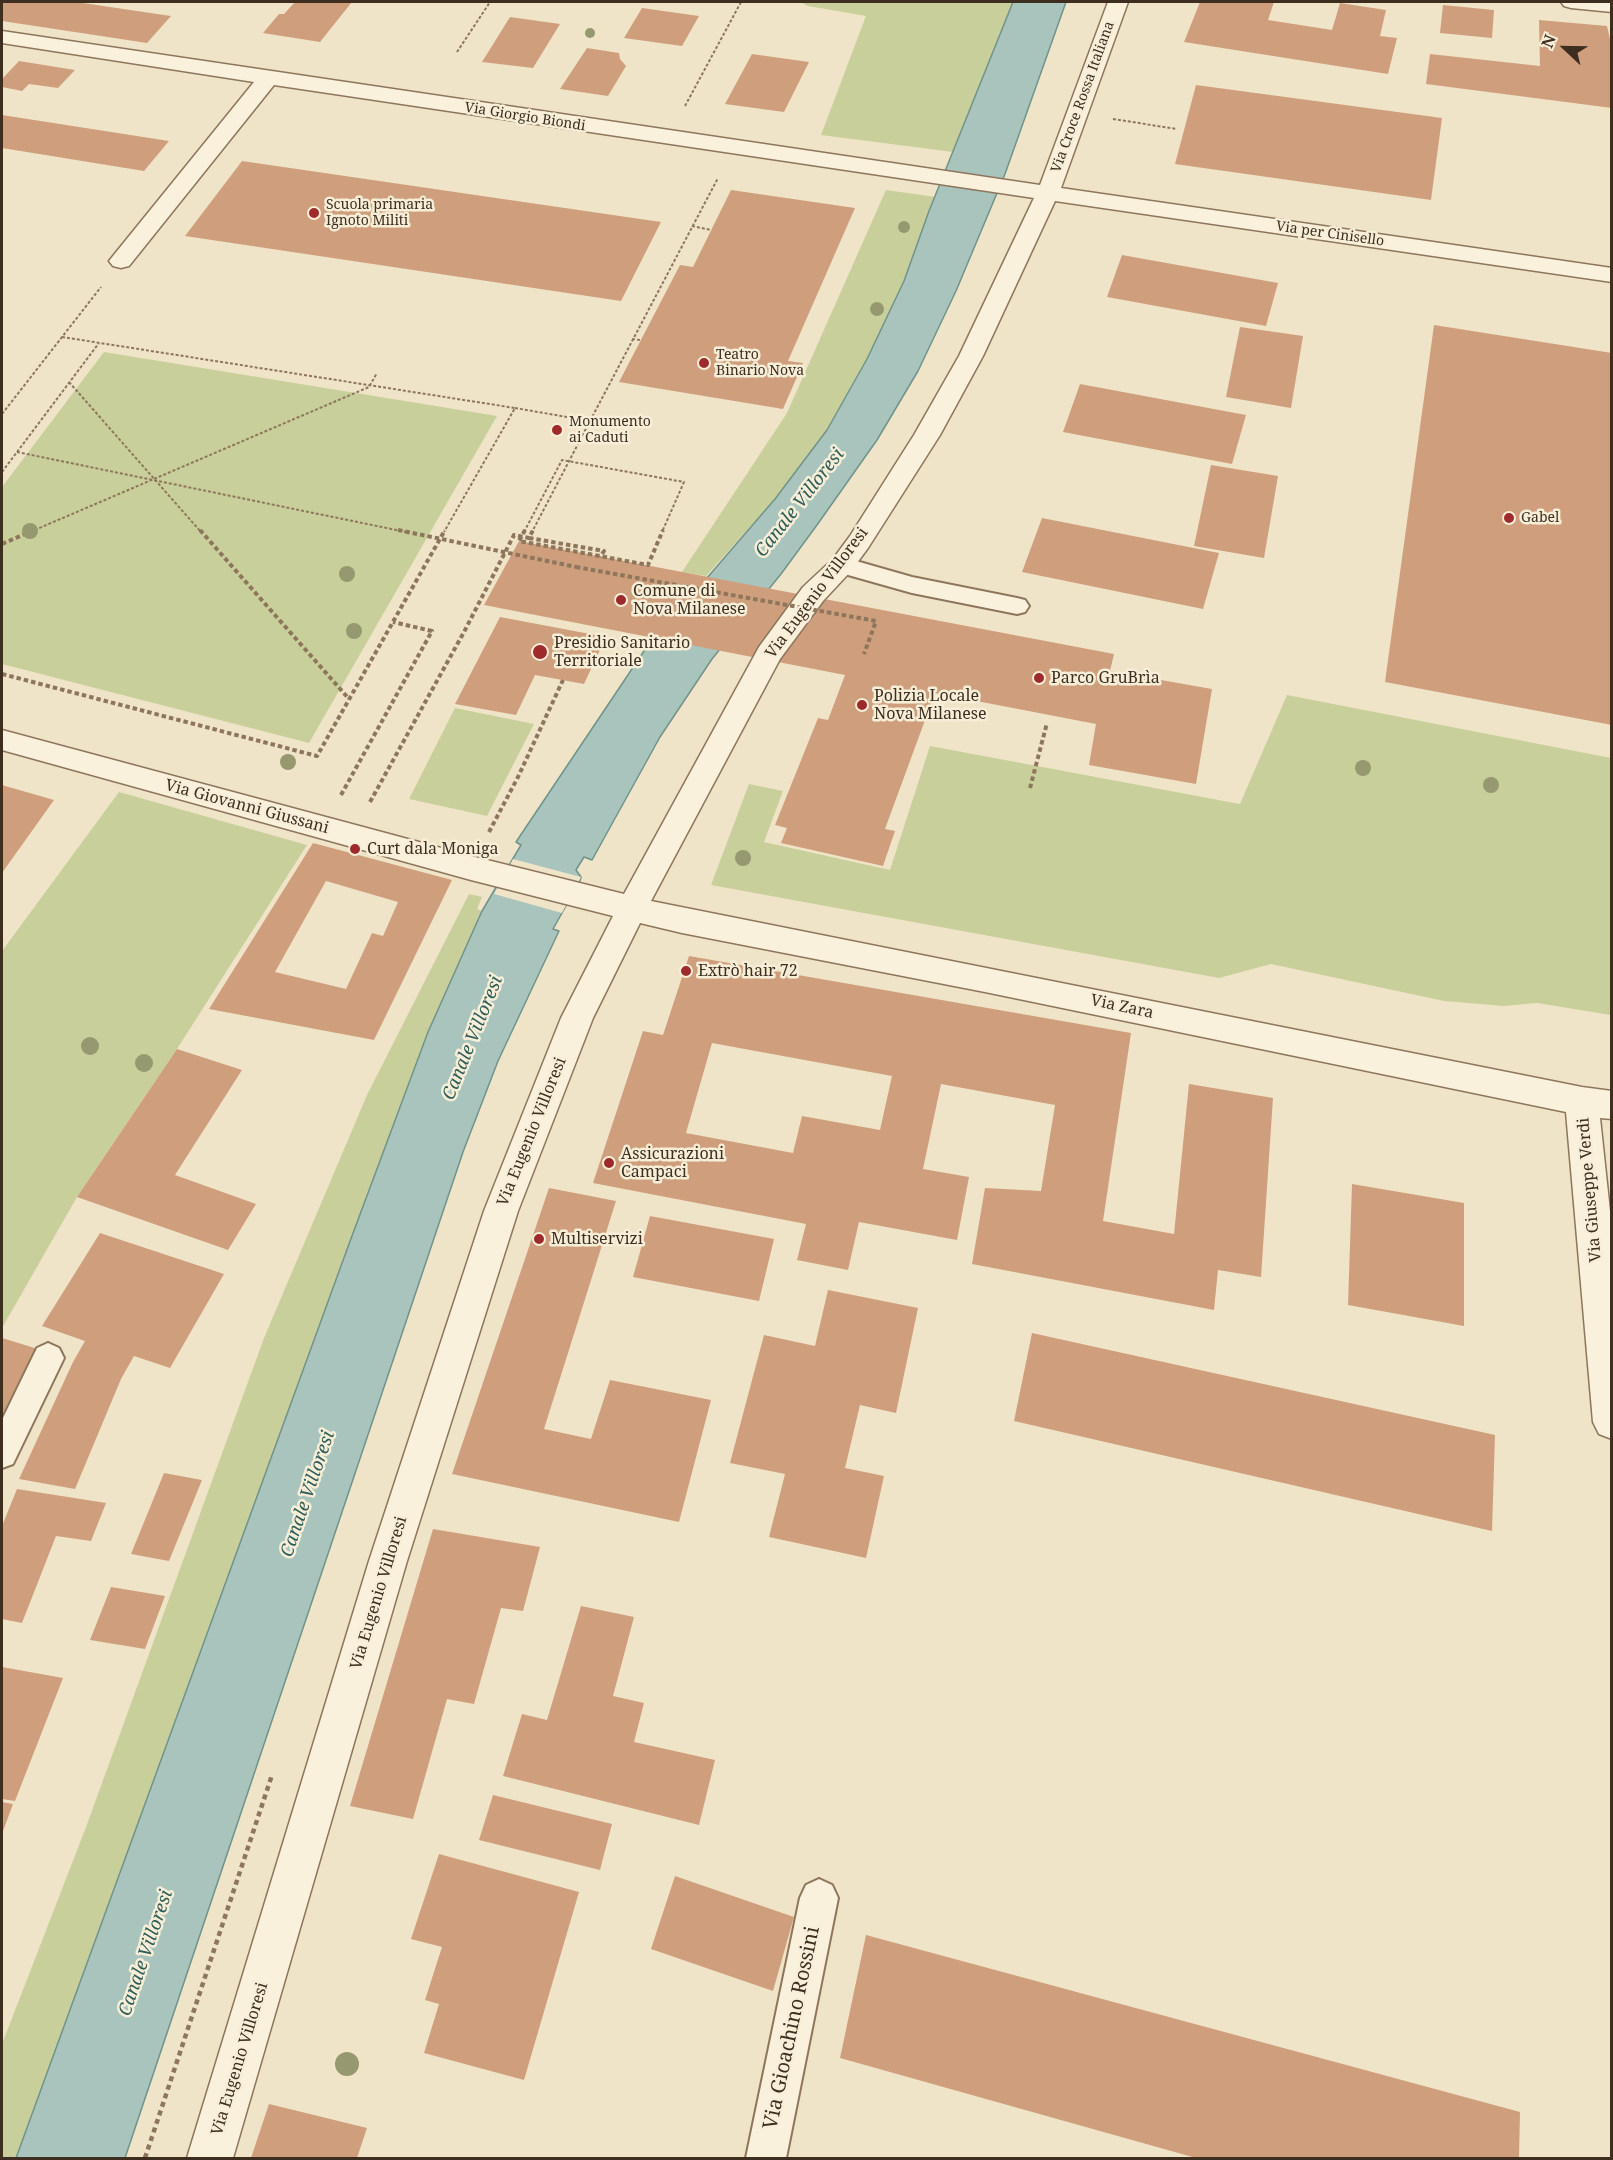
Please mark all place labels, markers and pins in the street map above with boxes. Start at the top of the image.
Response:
place label: Scuola primaria Ignoto Militi [326,197,433,230]
marker: Scuola primaria Ignoto Militi [307,206,321,220]
place label: Teatro Binario Nova [716,347,804,380]
marker: Teatro Binario Nova [697,356,711,370]
place label: Monumento ai Caduti [569,414,651,446]
marker: Monumento ai Caduti [550,423,564,437]
place label: Gabel [1521,510,1559,526]
marker: Gabel [1502,511,1516,525]
place label: Comune di Nova Milanese [633,581,746,619]
marker: Comune di Nova Milanese [614,593,628,607]
place label: Presidio Sanitario Territoriale [554,633,690,671]
marker: Presidio Sanitario Territoriale [531,643,549,661]
place label: Parco GruBrìa [1051,668,1160,688]
marker: Parco GruBrìa [1032,671,1046,685]
place label: Polizia Locale Nova Milanese [874,686,987,724]
marker: Polizia Locale Nova Milanese [855,698,869,712]
place label: Curt dala Moniga [367,839,499,859]
marker: Curt dala Moniga [348,842,362,856]
place label: Extrò hair 72 [698,961,798,981]
marker: Extrò hair 72 [679,964,693,978]
place label: Assicurazioni Campaci [621,1144,724,1182]
marker: Assicurazioni Campaci [602,1156,616,1170]
place label: Multiservizi [551,1229,643,1249]
marker: Multiservizi [532,1232,546,1246]

